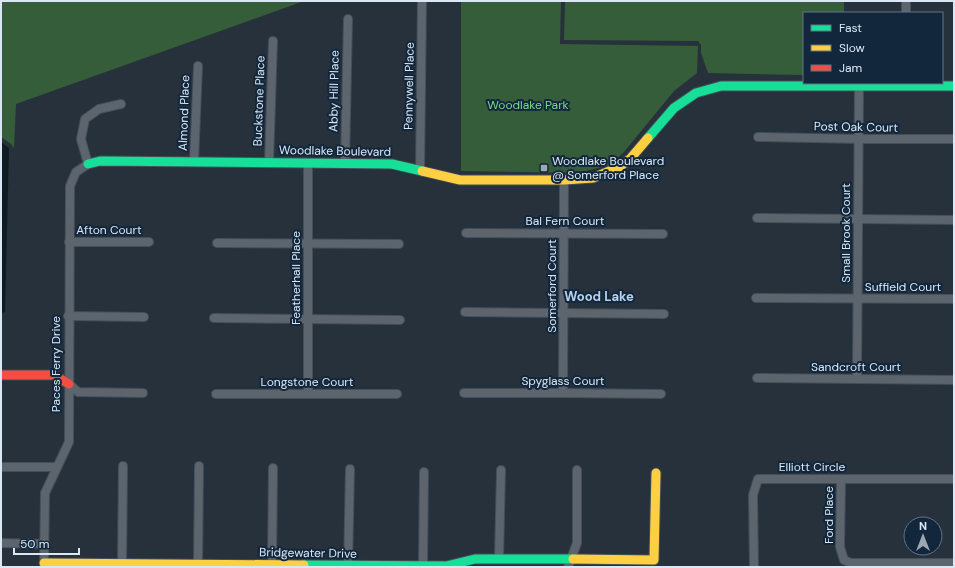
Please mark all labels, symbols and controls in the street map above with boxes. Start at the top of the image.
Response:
legend [803,12,943,84]
text: Fast [839,20,862,36]
text: Slow [839,40,865,56]
street label: Pennywell Place [400,42,418,130]
street label: Abby Hill Place [325,50,343,132]
street label: Buckstone Place [249,55,269,147]
text: Jam [839,60,862,76]
street label: Almond Place [175,75,193,151]
park label: Woodlake Park [487,97,569,113]
street label: Post Oak Court [814,118,899,136]
street label: Woodlake Boulevard [279,142,391,160]
place label: Woodlake Boulevard @ Somerford Place [552,153,664,183]
marker: Woodlake Boulevard @ Somerford Place [539,163,549,173]
street label: Small Brook Court [838,183,854,283]
street label: Bal Fern Court [526,213,605,229]
street label: Afton Court [76,222,142,238]
street label: Featherhall Place [288,231,304,325]
street label: Somerford Court [544,239,560,333]
street label: Suffield Court [865,279,942,295]
district label: Wood Lake [564,288,634,305]
street label: Paces Ferry Drive [48,316,64,412]
street label: Sandcroft Court [811,359,901,375]
street label: Spyglass Court [521,373,605,389]
street label: Longstone Court [261,374,354,390]
street label: Elliott Circle [779,459,845,475]
street label: Ford Place [821,486,837,544]
north arrow [903,516,943,556]
text: N [919,519,927,533]
scale bar [14,530,79,556]
text: 50 m [20,536,49,552]
street label: Bridgewater Drive [259,544,357,562]

